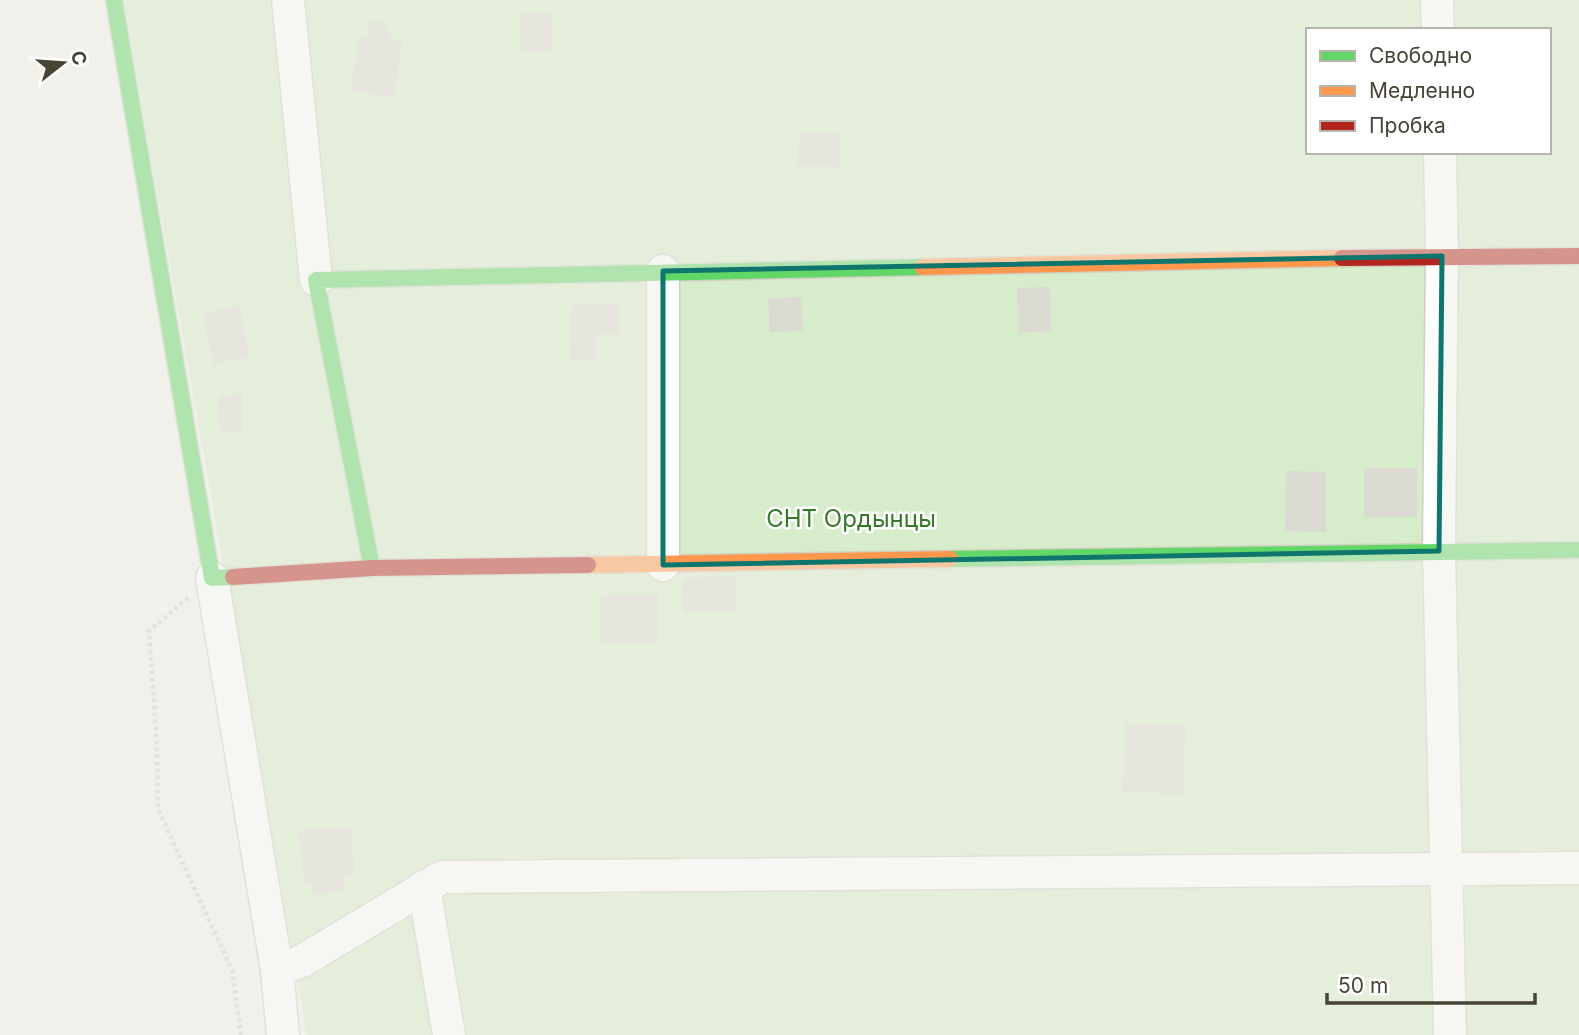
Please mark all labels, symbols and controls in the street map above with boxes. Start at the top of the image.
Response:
north arrow [28,28,98,98]
legend [1306,28,1551,154]
text: Свободно [1369,43,1472,68]
text: С [66,48,92,68]
text: Медленно [1369,78,1475,103]
text: Пробка [1369,113,1446,138]
park label: СНТ Ордынцы [766,504,936,533]
scale bar [1327,962,1535,1006]
text: 50 m [1338,973,1388,998]

